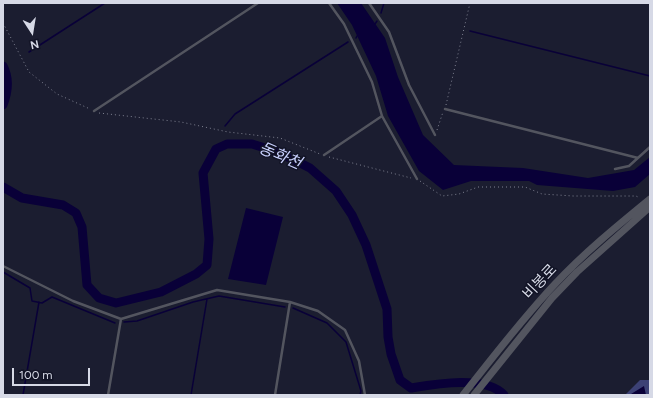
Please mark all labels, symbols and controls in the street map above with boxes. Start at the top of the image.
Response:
north arrow [12,12,52,52]
text: N [29,37,40,51]
water label: 동화천 [256,139,304,173]
street label: 비봉로 [519,261,561,303]
scale bar [14,360,92,386]
text: 100 m [19,368,53,382]

